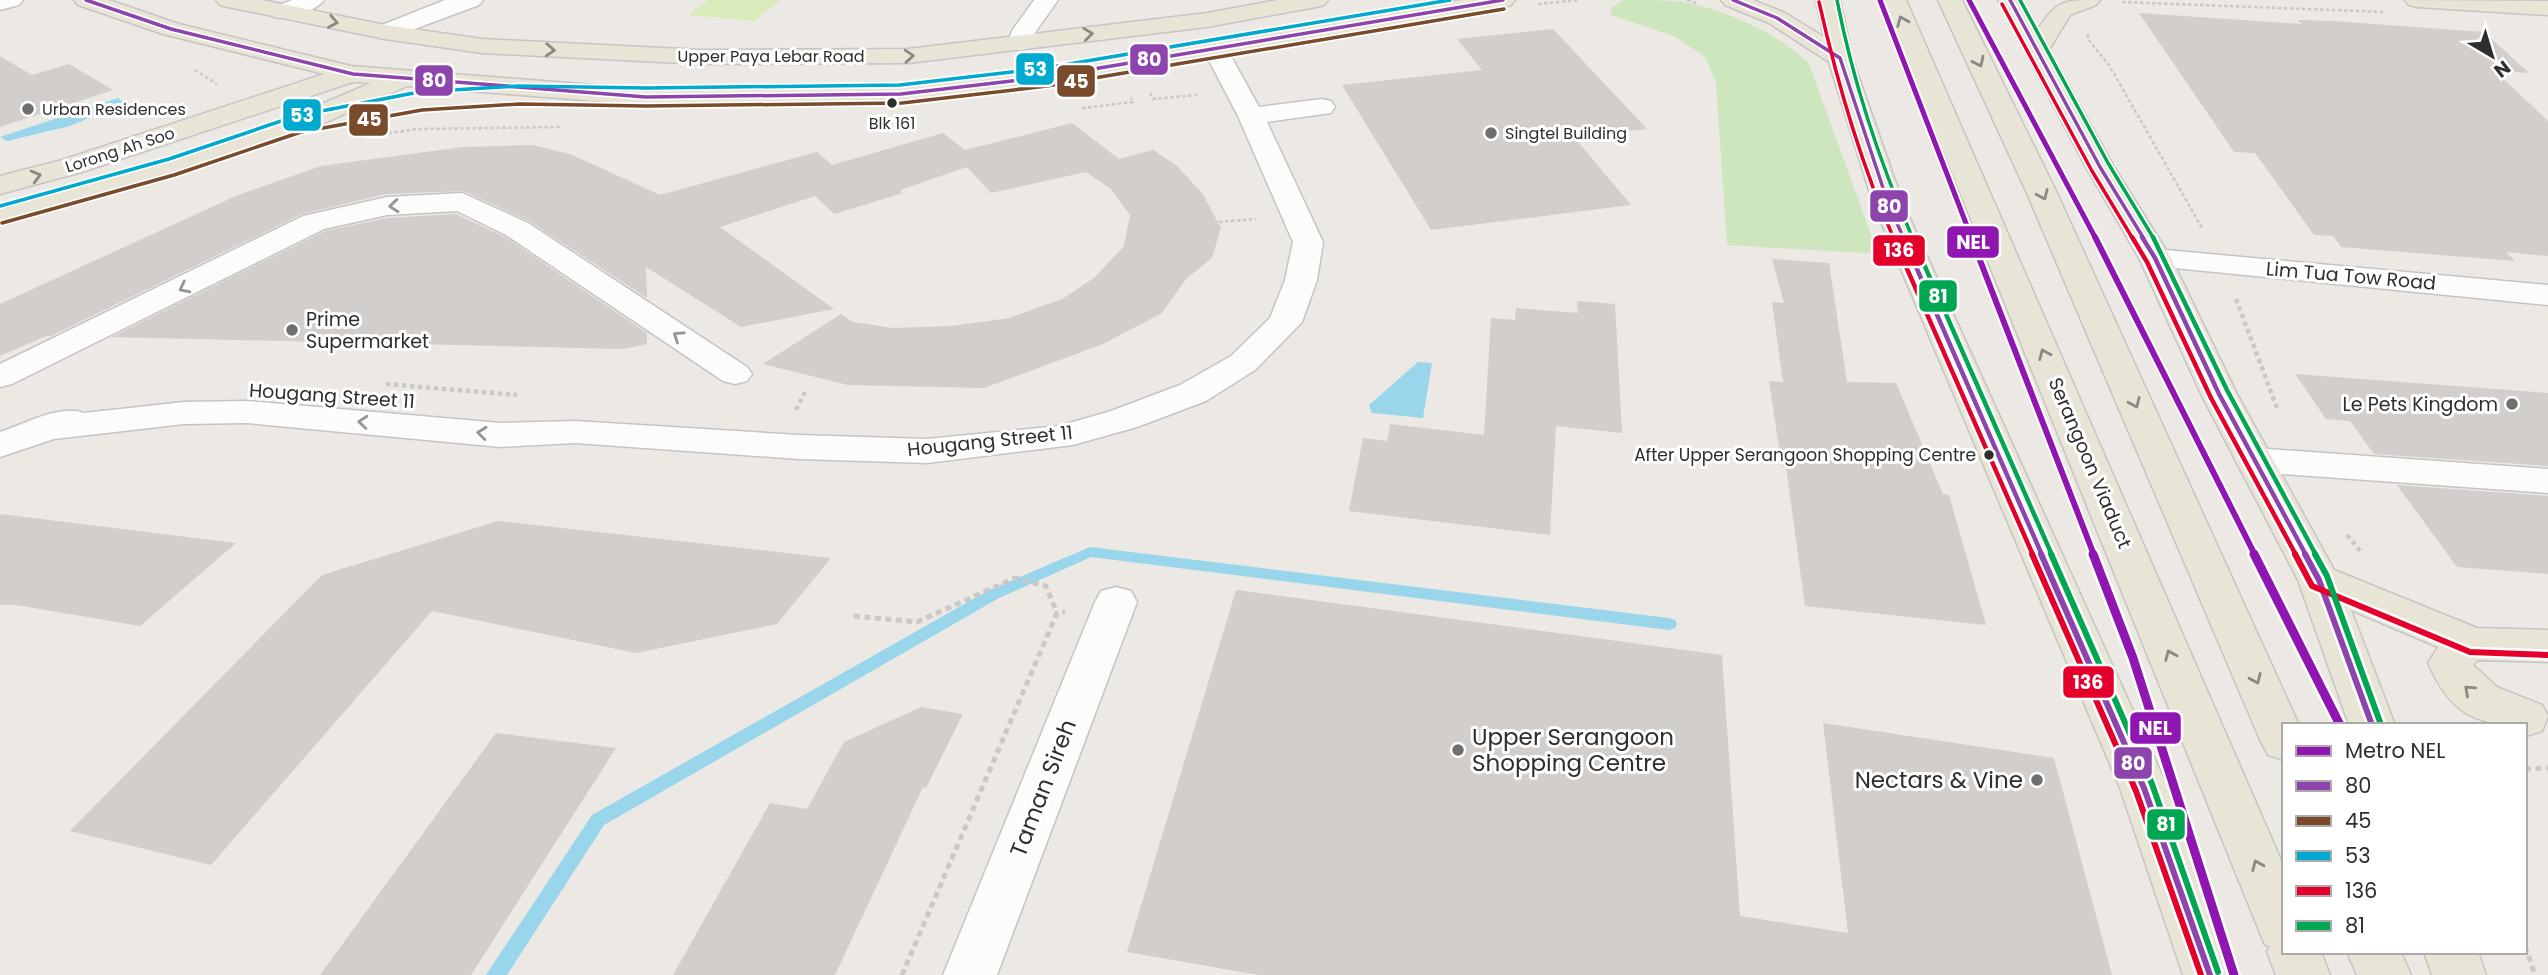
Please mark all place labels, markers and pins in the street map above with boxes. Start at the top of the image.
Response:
marker: Blk 161 [885,96,899,110]
place label: Urban Residences [42,98,186,121]
marker: Urban Residences [20,101,36,117]
place label: Blk 161 [869,112,915,135]
place label: Singtel Building [1505,122,1627,145]
marker: Singtel Building [1483,125,1499,141]
place label: Prime Supermarket [306,306,429,355]
marker: Prime Supermarket [284,322,300,338]
place label: Le Pets Kingdom [2343,391,2498,418]
marker: Le Pets Kingdom [2504,396,2520,412]
place label: After Upper Serangoon Shopping Centre [1634,443,1976,467]
marker: After Upper Serangoon Shopping Centre [1982,448,1996,462]
place label: Upper Serangoon Shopping Centre [1472,721,1674,779]
marker: Upper Serangoon Shopping Centre [1450,742,1466,758]
place label: Nectars & Vine [1855,764,2023,796]
marker: Nectars & Vine [2029,772,2045,788]

